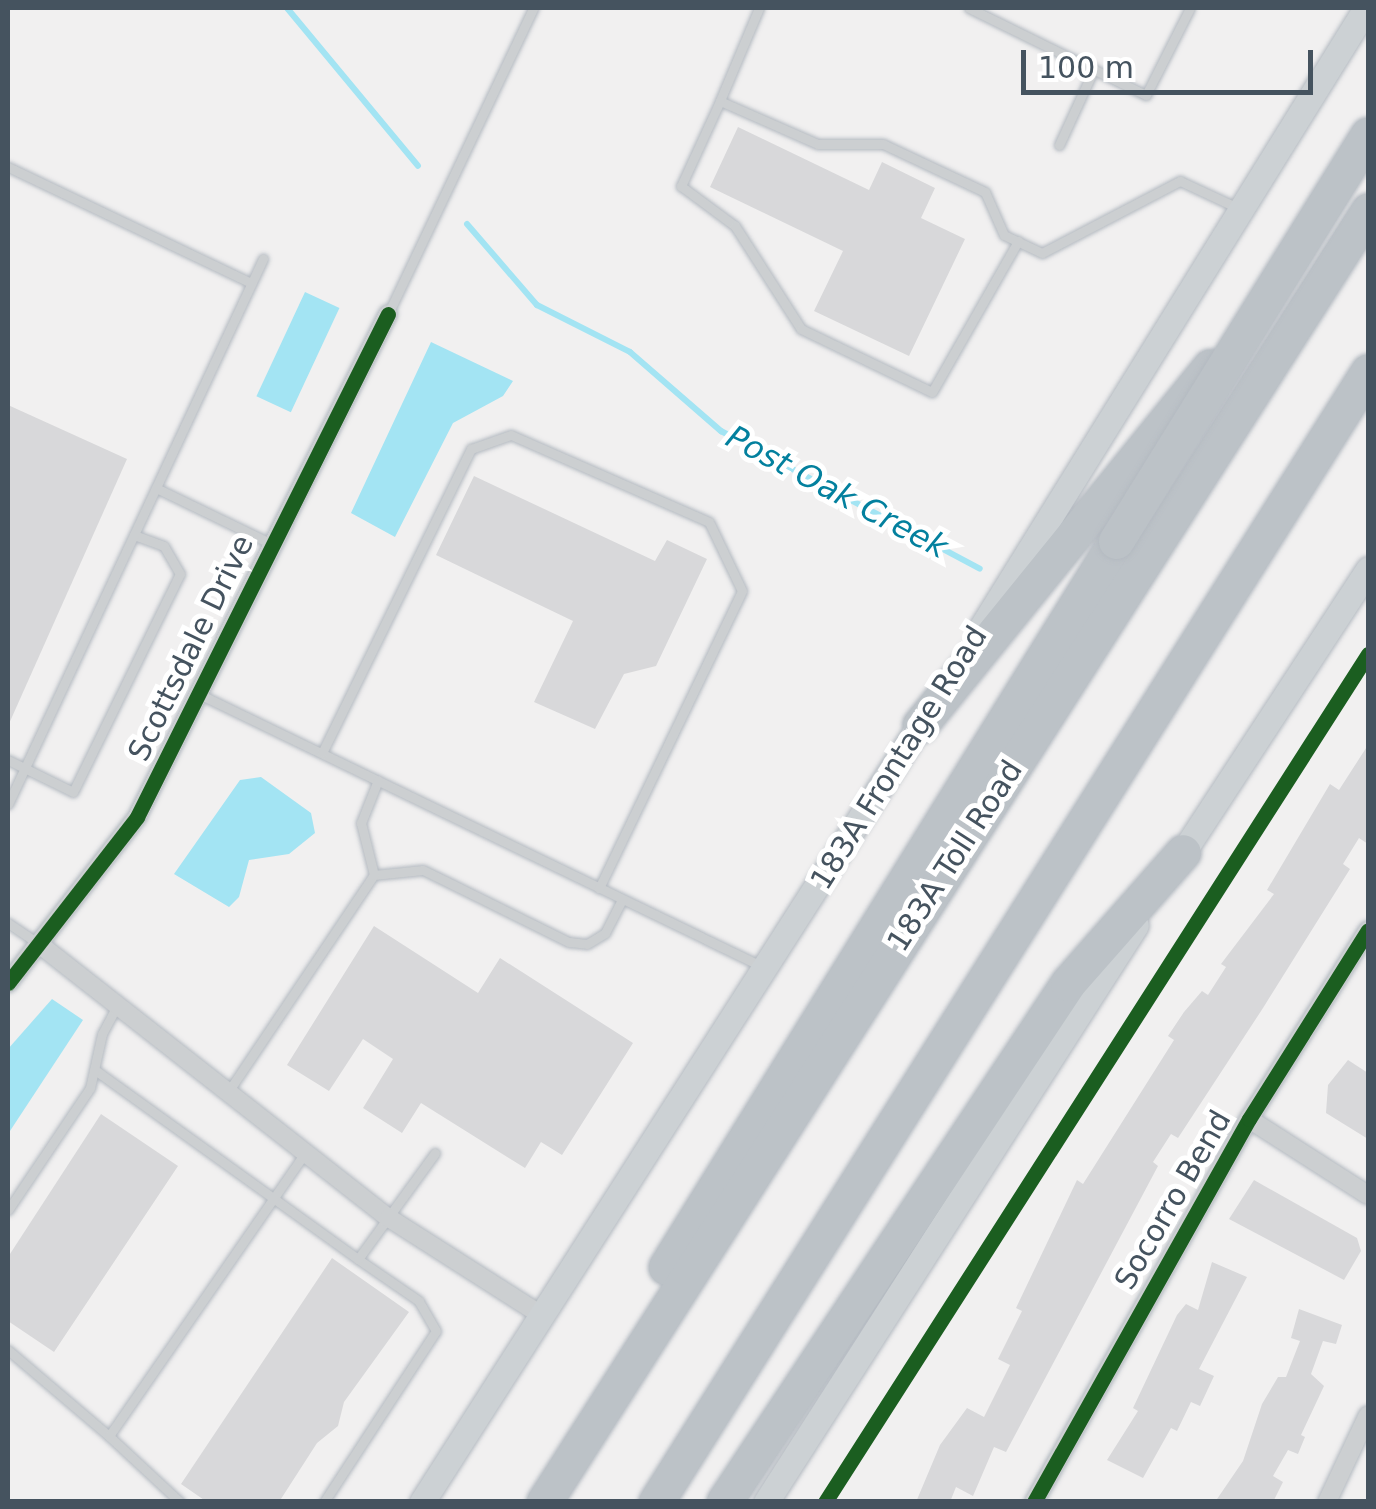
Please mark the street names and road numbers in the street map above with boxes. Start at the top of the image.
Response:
street label: Scottsdale Drive [121,529,261,767]
street label: 183A Frontage Road [803,620,995,896]
street label: 183A Toll Road [880,754,1030,958]
street label: Socorro Bend [1107,1104,1239,1296]

